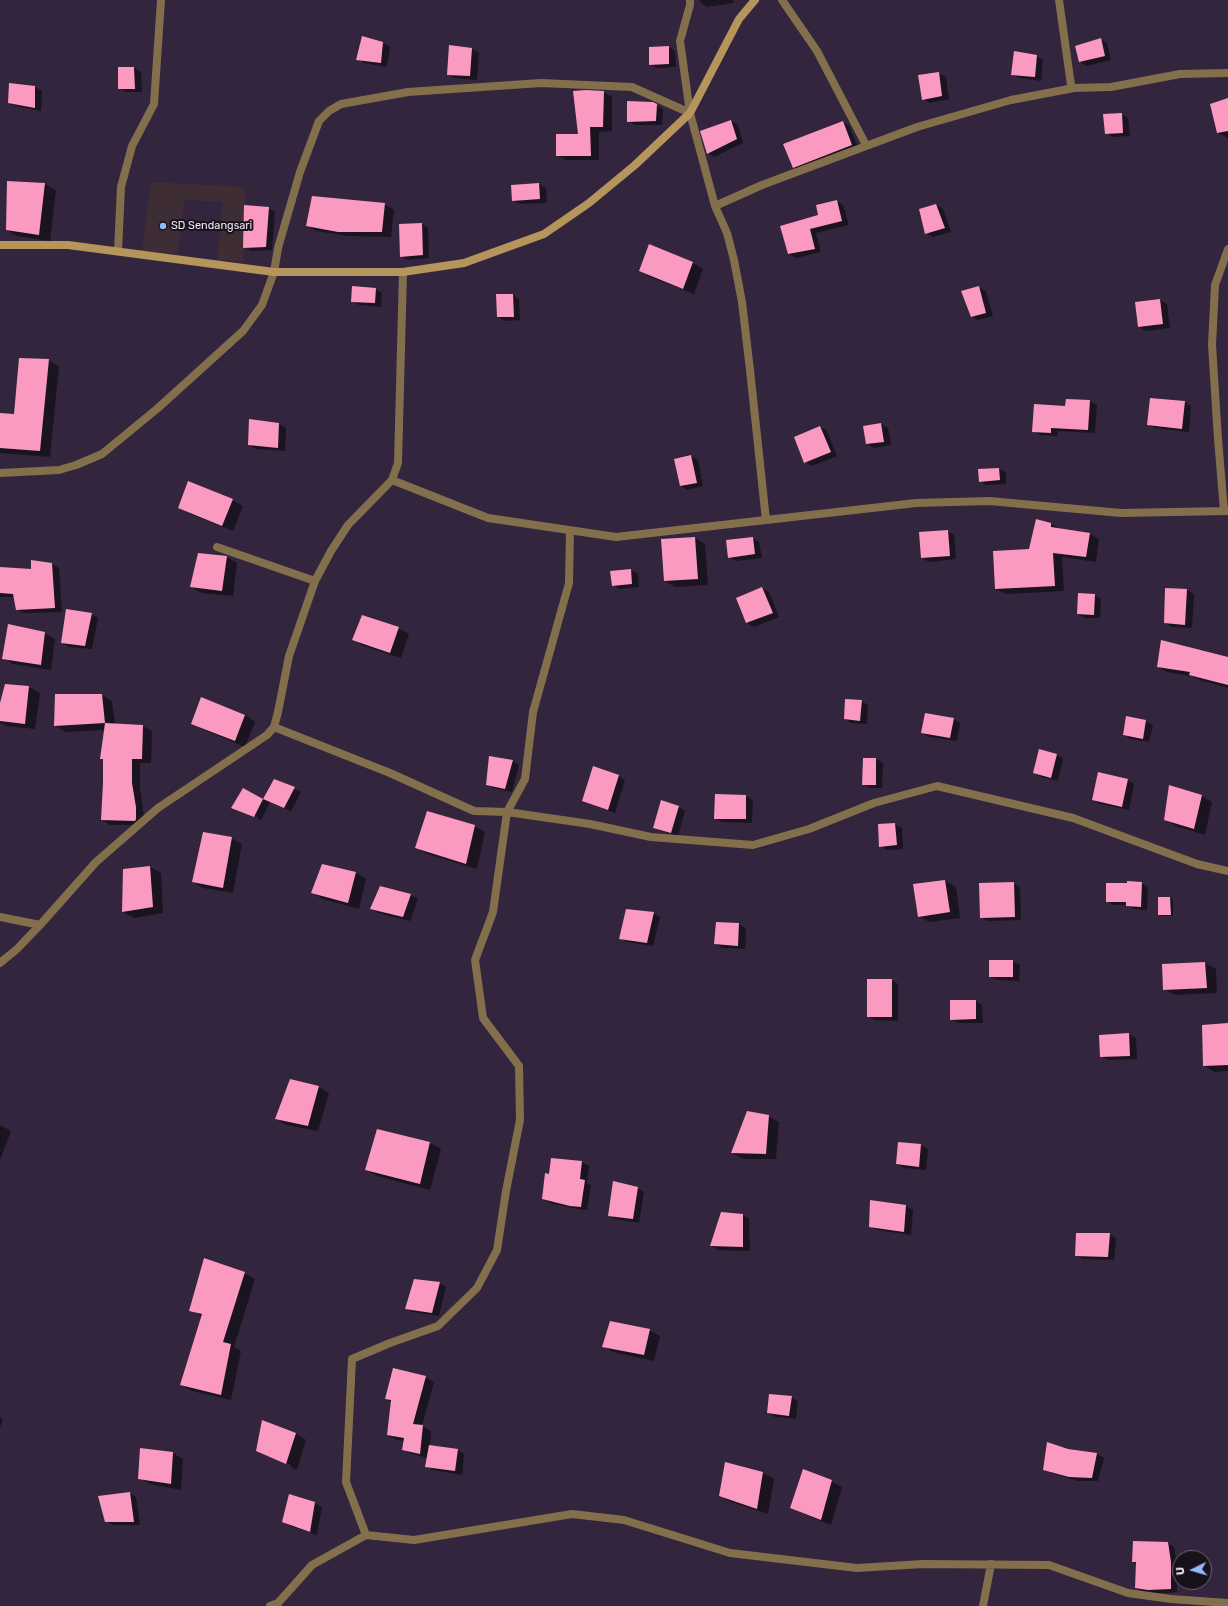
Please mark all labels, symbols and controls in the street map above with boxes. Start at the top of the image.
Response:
place label: SD Sendangsari [171,219,252,233]
marker: SD Sendangsari [158,221,168,231]
north arrow [1172,1550,1212,1590]
text: U [1174,1566,1187,1576]

